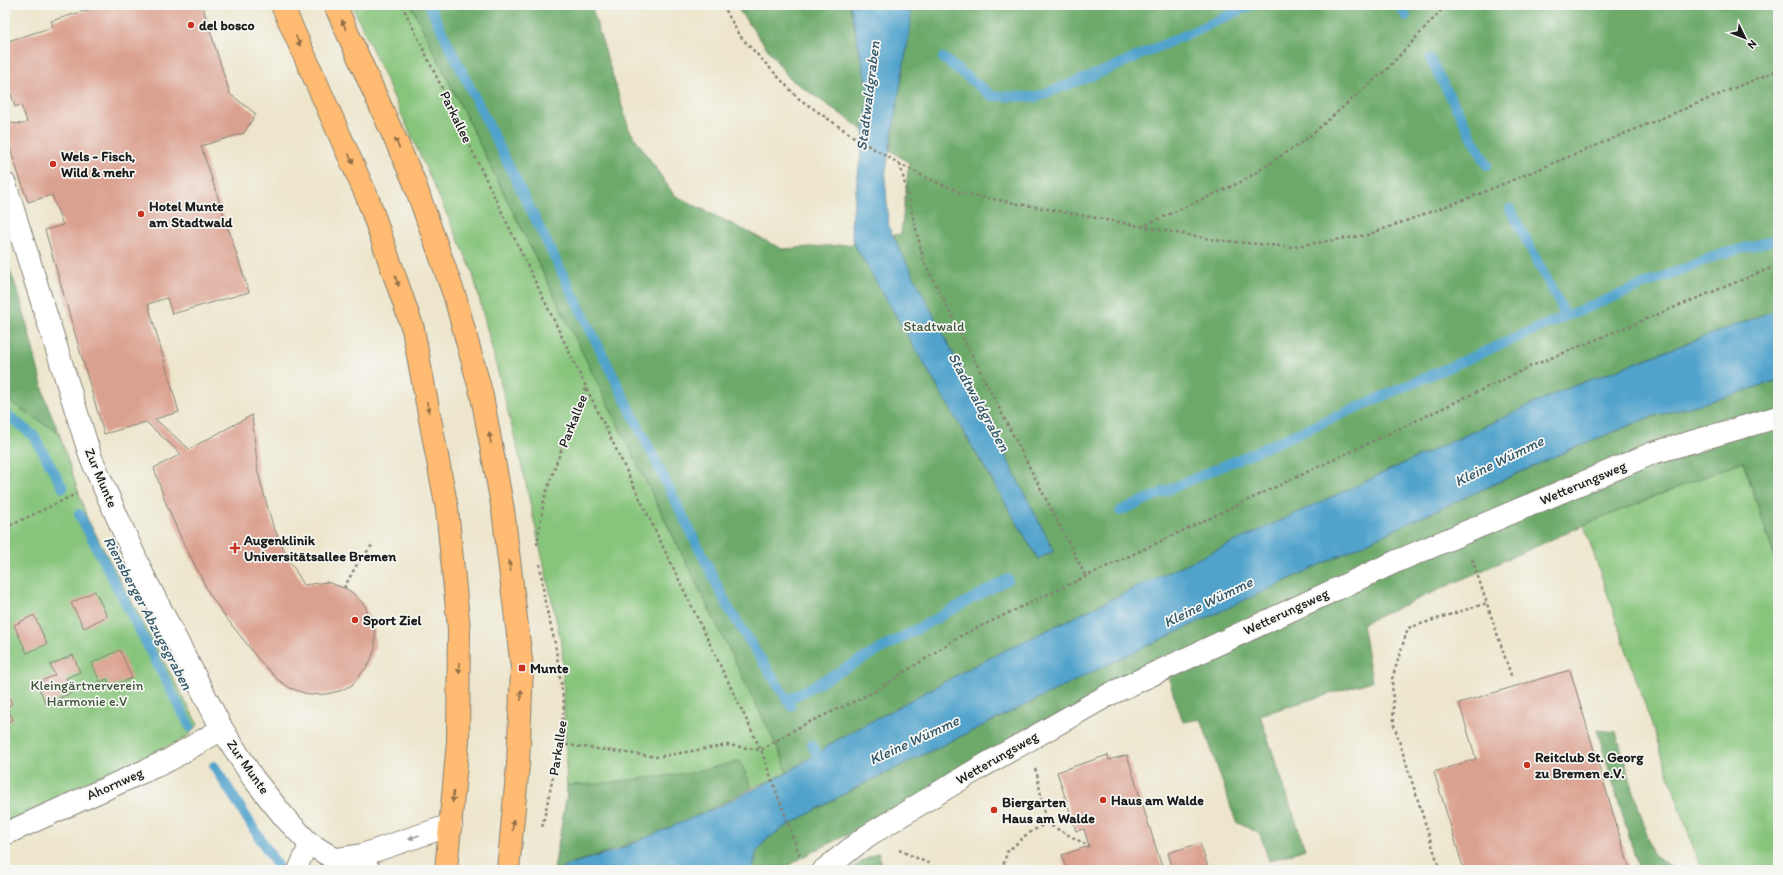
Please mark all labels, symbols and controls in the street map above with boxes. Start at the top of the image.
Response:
place label: del bosco [199,17,255,34]
north arrow [1725,18,1765,58]
one-way arrow [341,19,347,30]
marker: del bosco [186,20,196,30]
one-way arrow [295,35,301,46]
text: N [1745,37,1759,52]
water label: Stadtwaldgraben [852,40,884,152]
street label: Parkallee [436,88,476,146]
one-way arrow [394,138,400,149]
place label: Wels - Fisch, Wild & mehr [61,148,135,181]
one-way arrow [348,154,354,165]
marker: Wels - Fisch, Wild & mehr [48,159,58,169]
place label: Hotel Munte am Stadtwald [149,198,233,231]
marker: Hotel Munte am Stadtwald [136,209,146,219]
one-way arrow [394,275,400,287]
park label: Stadtwald [903,318,965,335]
water label: Stadtwaldgraben [944,349,1014,455]
street label: Parkallee [555,392,591,450]
one-way arrow [425,401,431,413]
one-way arrow [487,431,493,444]
water label: Kleine Wümme [1451,431,1547,490]
street label: Zur Munte [81,446,121,510]
street label: Wetterungsweg [1537,457,1630,509]
place label: Augenklinik Universitätsallee Bremen [243,532,396,565]
water label: Riensberger Abzugsgraben [100,533,196,693]
marker: Augenklinik Universitätsallee Bremen [229,542,241,554]
one-way arrow [507,560,513,572]
water label: Kleine Wümme [1160,572,1256,631]
street label: Wetterungsweg [1241,584,1332,639]
place label: Sport Ziel [363,612,422,629]
marker: Sport Ziel [350,615,360,625]
place label: Munte [530,660,569,677]
one-way arrow [456,662,462,675]
marker: Munte [517,663,527,673]
park label: Kleingärtnerverein Harmonie e.V [30,677,144,710]
one-way arrow [518,688,524,701]
water label: Kleine Wümme [866,711,962,769]
street label: Parkallee [545,719,571,777]
street label: Wetterungsweg [953,727,1042,788]
street label: Zur Munte [223,736,273,798]
place label: Reitclub St. Georg zu Bremen e.V. [1535,749,1644,782]
marker: Reitclub St. Georg zu Bremen e.V. [1522,760,1532,770]
street label: Ahornweg [84,764,147,804]
one-way arrow [450,791,457,803]
place label: Haus am Walde [1111,792,1204,809]
place label: Biergarten Haus am Walde [1002,794,1095,827]
marker: Haus am Walde [1098,795,1108,805]
marker: Biergarten Haus am Walde [989,805,999,815]
one-way arrow [509,819,516,831]
one-way arrow [407,834,419,840]

